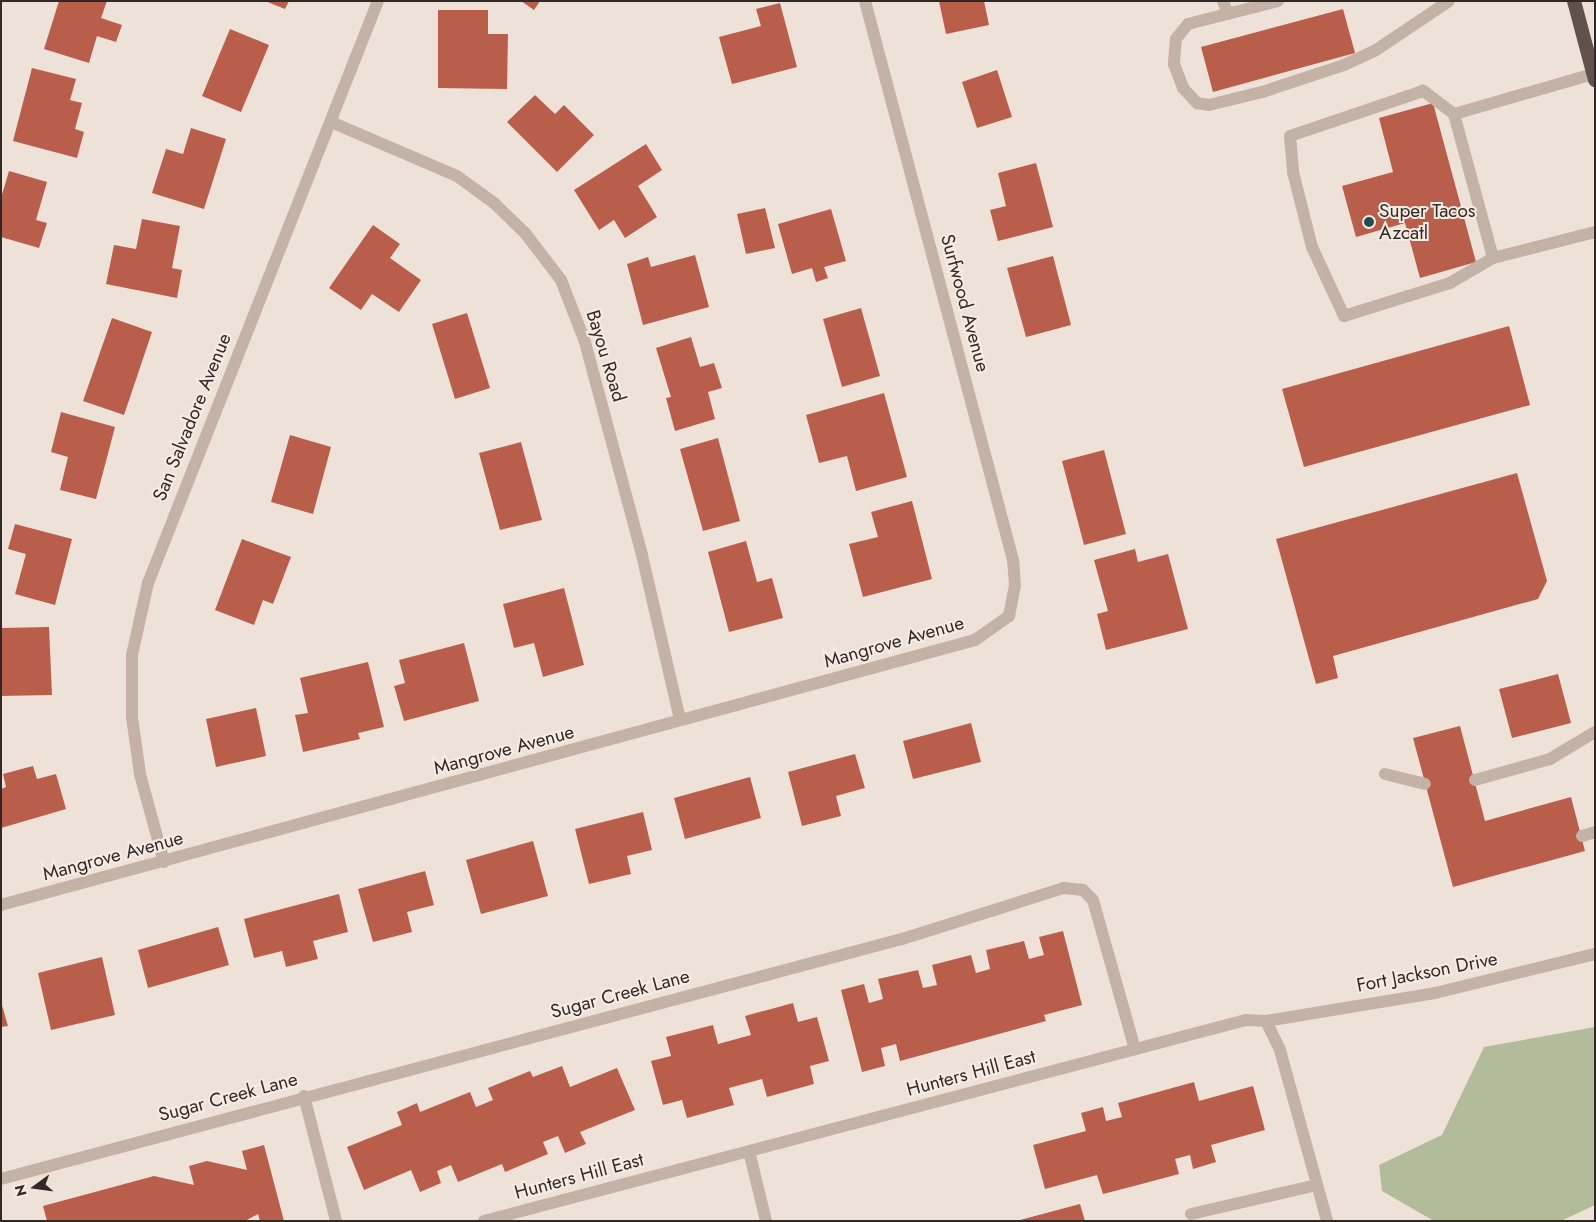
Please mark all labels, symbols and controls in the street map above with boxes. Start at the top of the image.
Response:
place label: Super Tacos Azcatl [1379,200,1475,244]
marker: Super Tacos Azcatl [1363,216,1375,228]
street label: Surfwood Avenue [936,232,994,374]
street label: Bayou Road [581,307,631,405]
street label: San Salvadore Avenue [148,330,236,504]
street label: Mangrove Avenue [821,611,967,673]
street label: Mangrove Avenue [431,720,577,780]
street label: Mangrove Avenue [40,826,186,886]
street label: Fort Jackson Drive [1355,947,1499,997]
street label: Sugar Creek Lane [548,964,692,1024]
street label: Hunters Hill East [904,1045,1038,1101]
street label: Sugar Creek Lane [156,1067,300,1127]
street label: Hunters Hill East [512,1148,646,1204]
north arrow [10,1162,60,1212]
text: N [9,1183,31,1198]

